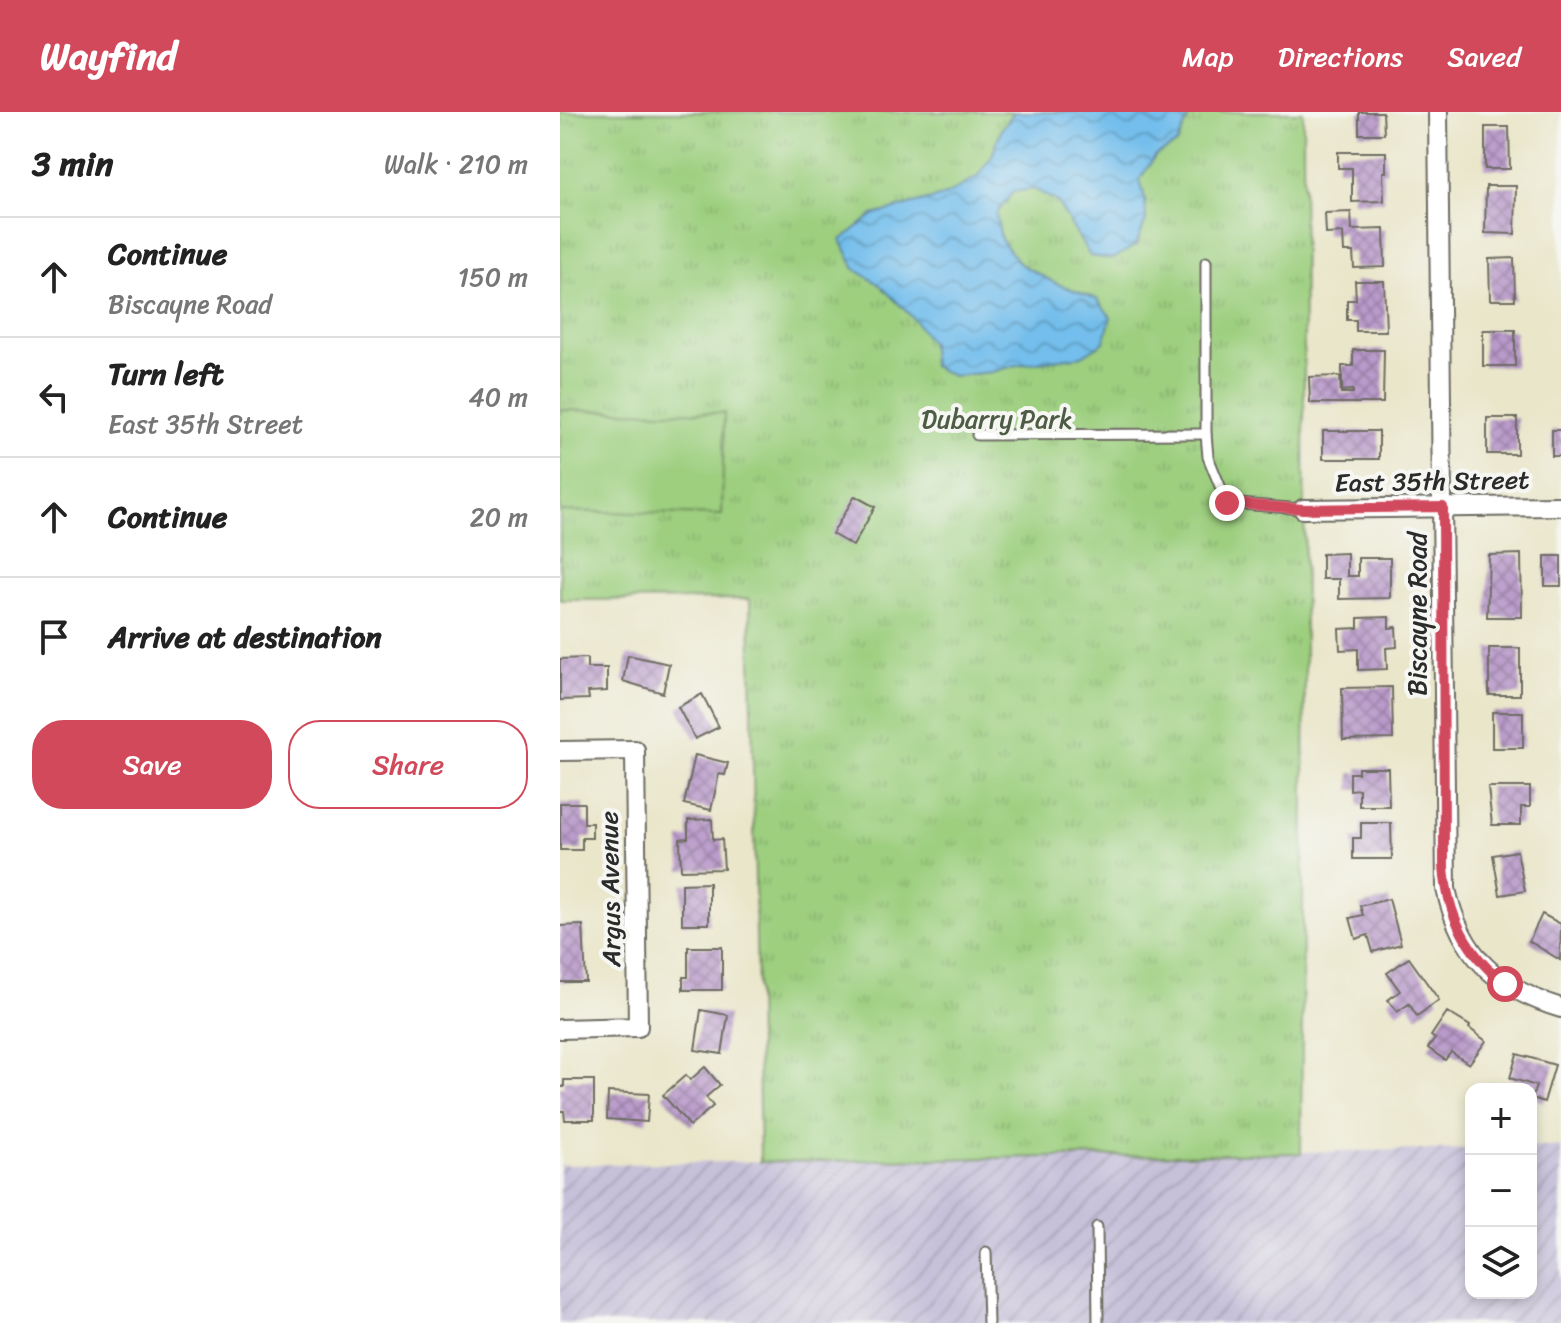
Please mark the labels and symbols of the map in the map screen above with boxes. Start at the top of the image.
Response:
park label: Dubarry Park [921,396,1073,442]
street label: East 35th Street [1334,456,1530,506]
route end [1209,485,1245,521]
street label: Biscayne Road [1394,530,1440,696]
street label: Argus Avenue [586,811,634,968]
route start [1487,966,1523,1002]

